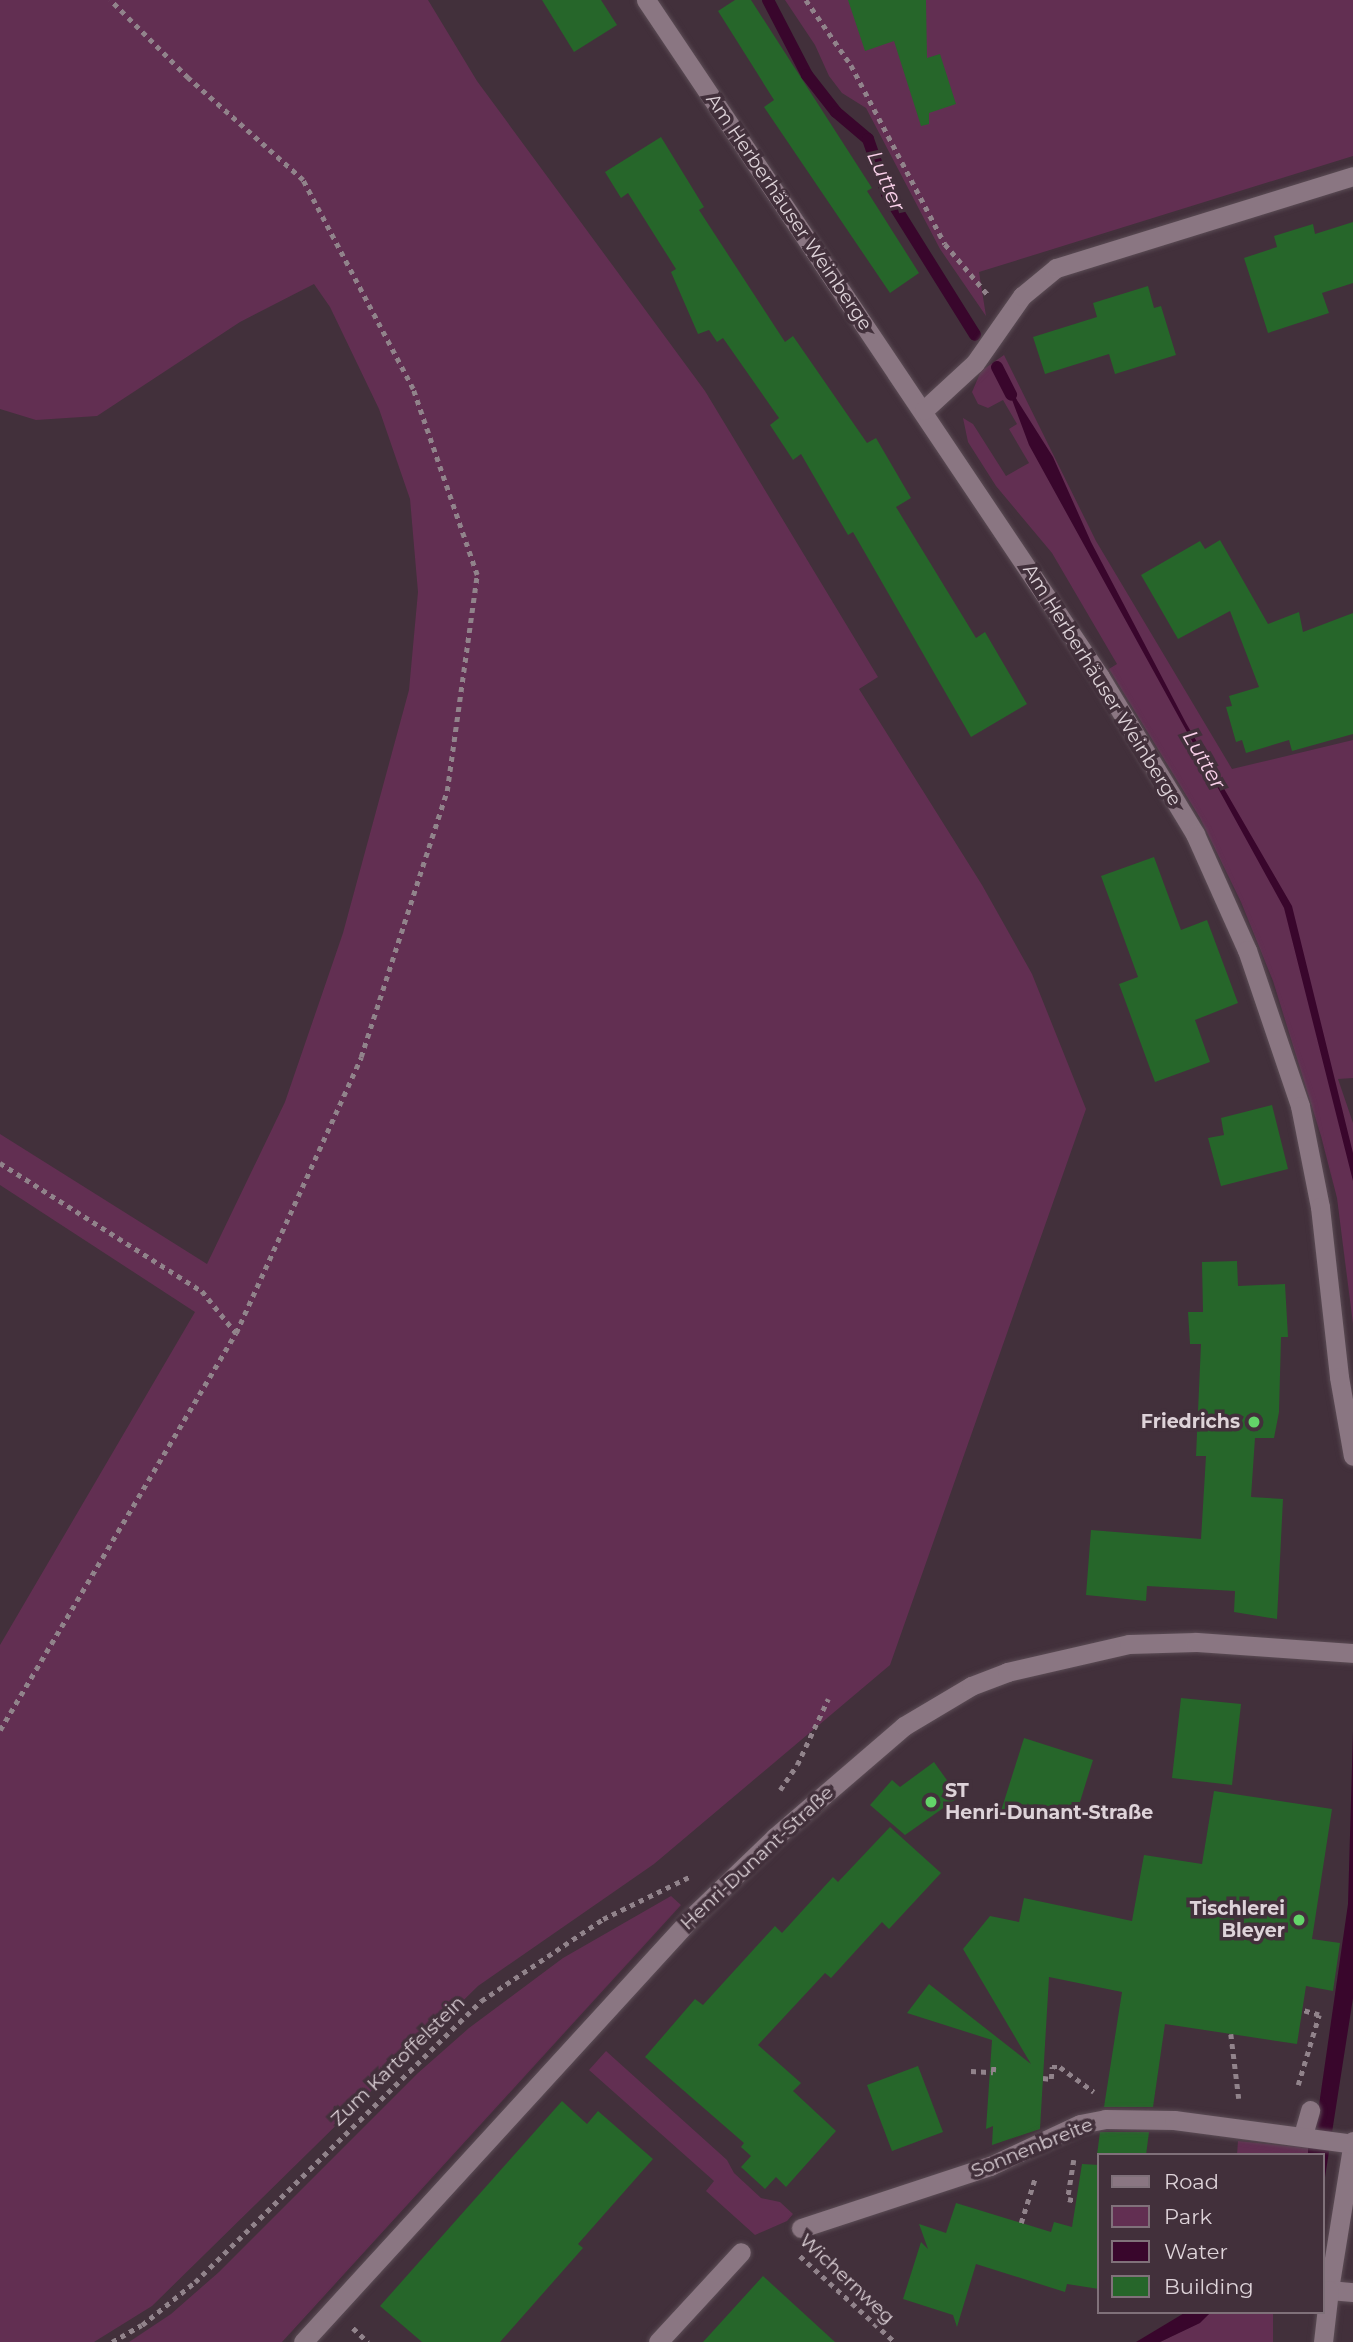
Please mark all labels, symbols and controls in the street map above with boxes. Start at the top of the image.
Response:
street label: Am Herberhäuser Weinberge [701,89,877,335]
water label: Lutter [862,147,910,215]
street label: Am Herberhäuser Weinberge [1018,560,1186,810]
water label: Lutter [1177,726,1231,794]
place label: Friedrichs [1141,1411,1240,1433]
marker: Friedrichs [1246,1414,1262,1430]
place label: ST Henri-Dunant-Straße [945,1780,1153,1824]
street label: Henri-Dunant-Straße [676,1781,838,1935]
marker: ST Henri-Dunant-Straße [923,1794,939,1810]
place label: Tischlerei Bleyer [1190,1898,1285,1942]
marker: Tischlerei Bleyer [1291,1912,1307,1928]
street label: Zum Kartoffelstein [326,1991,470,2131]
street label: Sonnenbreite [968,2113,1096,2183]
legend [1098,2153,1325,2314]
text: Road [1164,2169,1219,2194]
text: Park [1164,2204,1212,2229]
street label: Wichernweg [795,2229,899,2329]
text: Water [1164,2239,1228,2264]
text: Building [1164,2274,1254,2299]

